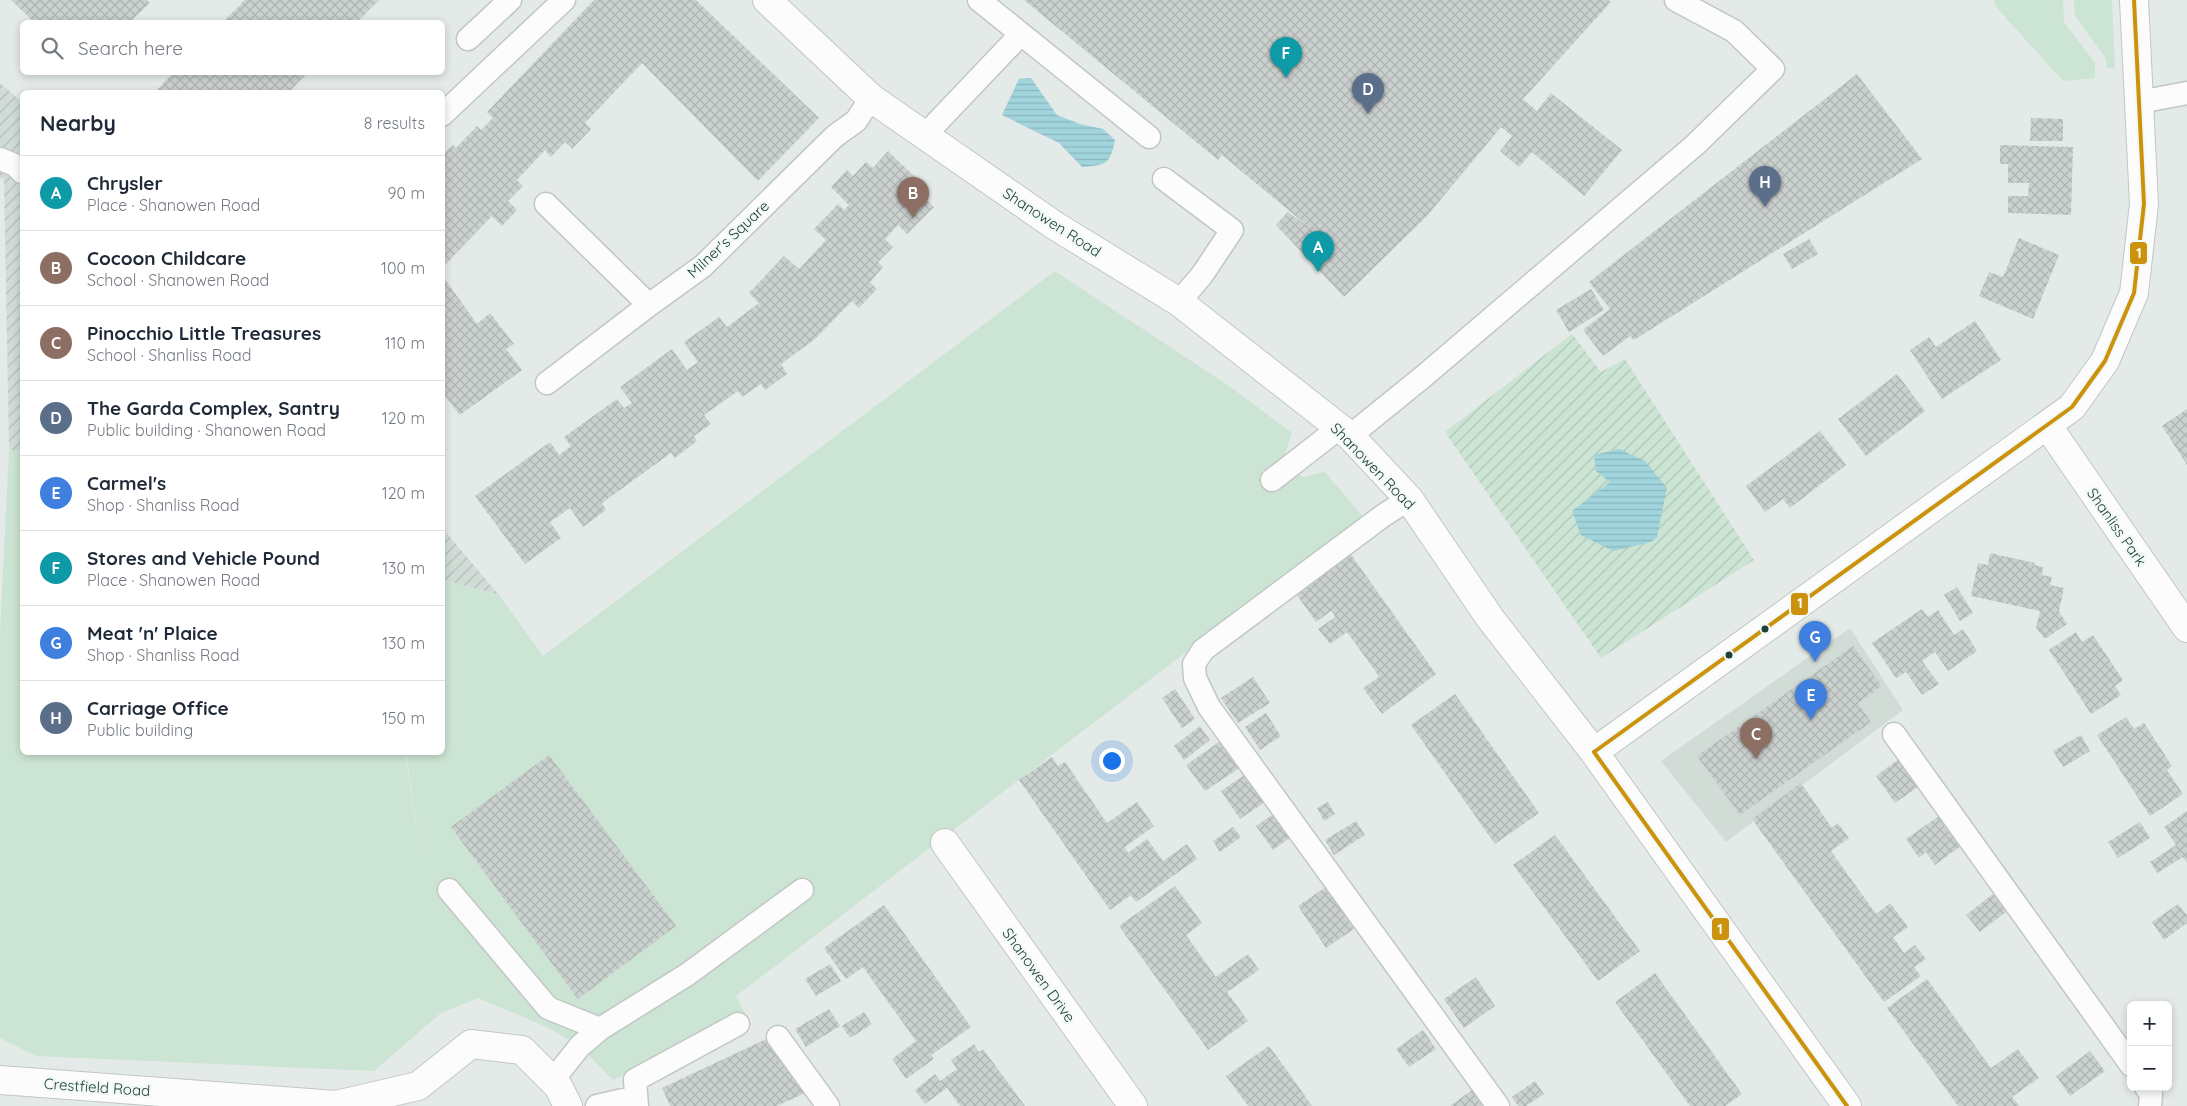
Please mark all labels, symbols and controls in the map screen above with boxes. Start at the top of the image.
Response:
search box [20,20,445,75]
icon: search [38,34,66,62]
text: Search here [78,36,183,60]
pin: F [1270,37,1302,78]
pin: D [1352,73,1384,114]
text: Nearby [40,110,116,136]
text: 8 results [364,113,425,133]
pin: H [1749,166,1781,207]
text: Chrysler [87,171,163,195]
pin: B [897,177,929,218]
text: A [51,183,61,203]
text: 90 m [388,183,425,203]
street label: Shanowen Road [999,183,1105,261]
text: Place · Shanowen Road [87,195,260,215]
street label: Milner's Square [683,196,773,282]
pin: A [1302,231,1334,272]
line badge: 1 [2129,241,2148,265]
text: 1 [2136,244,2142,262]
text: Cocoon Childcare [87,246,246,270]
text: B [51,258,61,278]
text: 100 m [381,258,425,278]
text: School · Shanowen Road [87,270,269,290]
text: Pinocchio Little Treasures [87,321,321,345]
text: C [51,333,61,353]
text: 110 m [385,333,425,353]
text: School · Shanliss Road [87,345,251,365]
text: The Garda Complex, Santry [87,396,340,420]
text: D [50,408,62,428]
text: 120 m [382,408,425,428]
street label: Shanowen Road [1327,419,1419,513]
text: Public building · Shanowen Road [87,420,326,440]
text: Carmel's [87,471,166,495]
text: E [51,483,61,503]
text: 120 m [382,483,425,503]
street label: Shanliss Park [2083,484,2151,570]
text: Shop · Shanliss Road [87,495,240,515]
text: Stores and Vehicle Pound [87,546,320,570]
text: F [52,558,61,578]
text: 130 m [382,558,425,578]
text: Place · Shanowen Road [87,570,260,590]
line badge: 1 [1790,592,1809,616]
text: 1 [1797,594,1803,612]
text: Meat 'n' Plaice [87,621,218,645]
pin: G [1799,621,1831,662]
unlabelled marker [1760,624,1770,634]
text: G [50,633,62,653]
text: 130 m [382,633,425,653]
text: Shop · Shanliss Road [87,645,240,665]
unlabelled marker [1724,650,1734,660]
pin: E [1795,679,1827,720]
text: Carriage Office [87,696,229,720]
text: H [50,708,62,728]
text: 150 m [382,708,425,728]
pin: C [1740,718,1772,759]
text: Public building [87,720,193,740]
your location [1099,748,1125,774]
line badge: 1 [1711,917,1730,941]
text: 1 [1717,920,1723,938]
street label: Shanowen Drive [998,924,1080,1026]
map controls [2127,1001,2172,1091]
button: + [2127,1001,2172,1046]
button: − [2127,1046,2172,1091]
street label: Crestfield Road [43,1074,151,1100]

